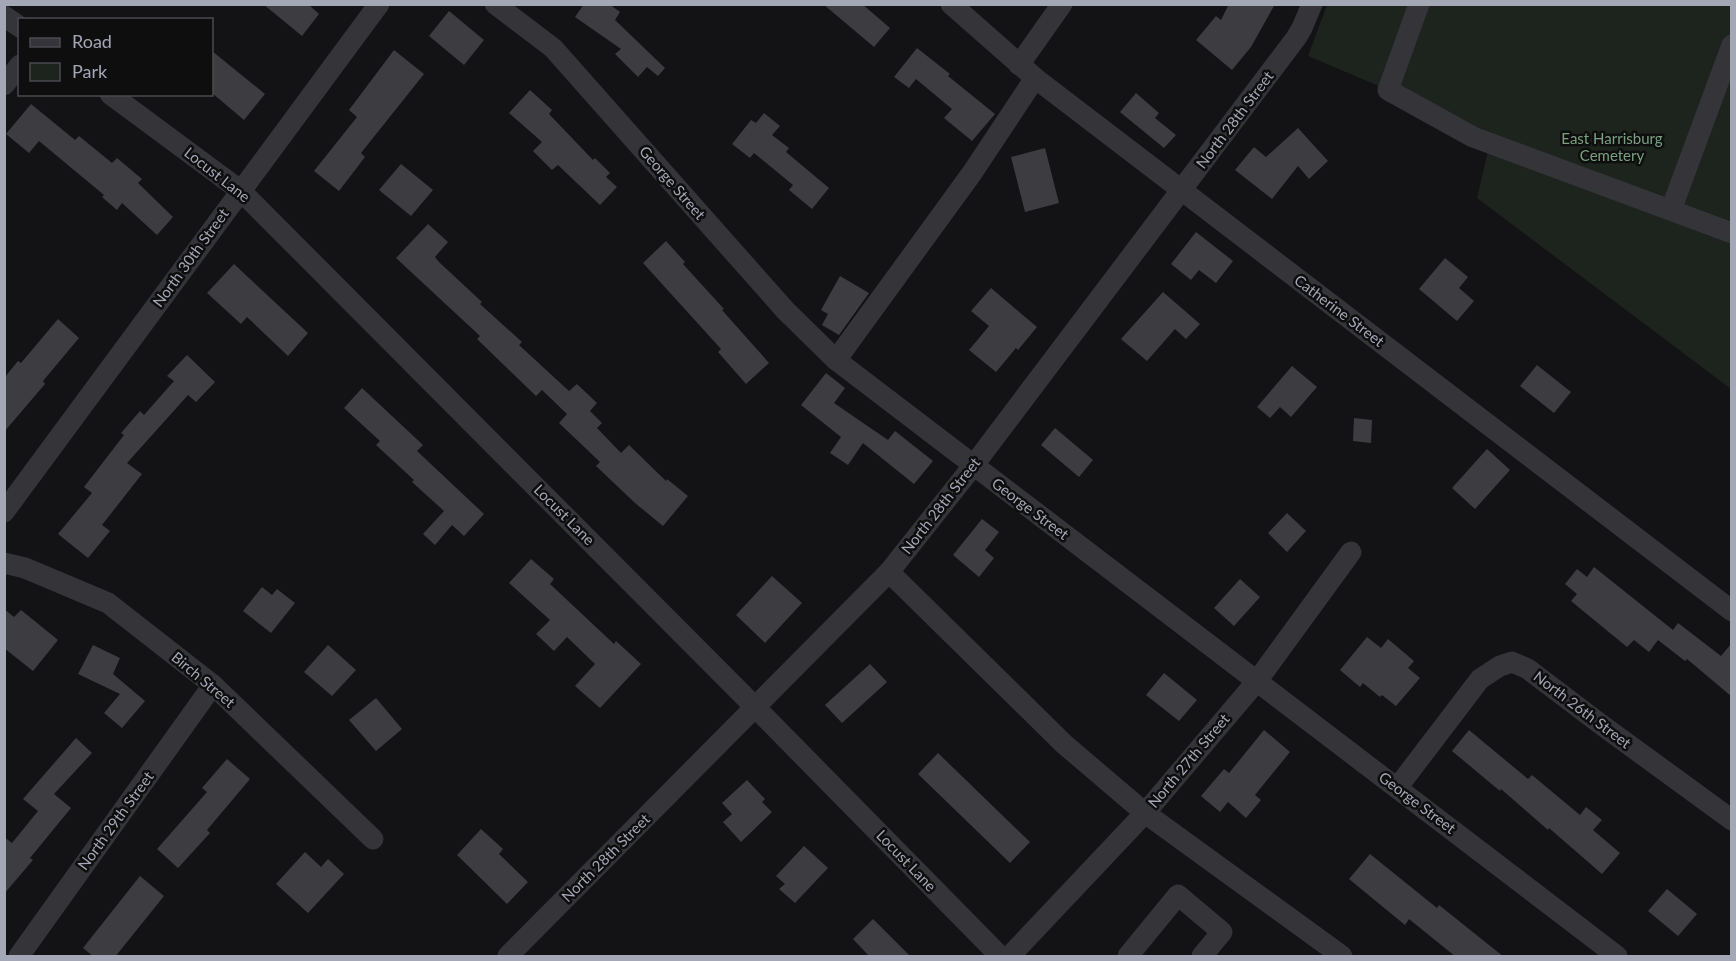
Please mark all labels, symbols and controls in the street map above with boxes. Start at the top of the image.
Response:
legend [18,18,213,96]
text: Road [72,30,112,52]
text: Park [72,60,108,82]
street label: North 28th Street [1192,67,1277,172]
park label: East Harrisburg Cemetery [1561,129,1663,164]
street label: George Street [636,142,710,223]
street label: Locust Lane [181,143,254,205]
street label: North 30th Street [148,204,232,310]
street label: Catherine Street [1291,271,1389,350]
street label: North 28th Street [897,453,984,557]
street label: George Street [989,473,1073,543]
street label: Locust Lane [531,480,599,548]
street label: Birch Street [168,648,239,711]
street label: North 26th Street [1530,667,1635,752]
street label: North 27th Street [1144,709,1233,811]
street label: North 29th Street [73,767,157,873]
street label: George Street [1376,767,1460,837]
street label: North 28th Street [557,809,654,905]
street label: Locust Lane [873,826,940,895]

